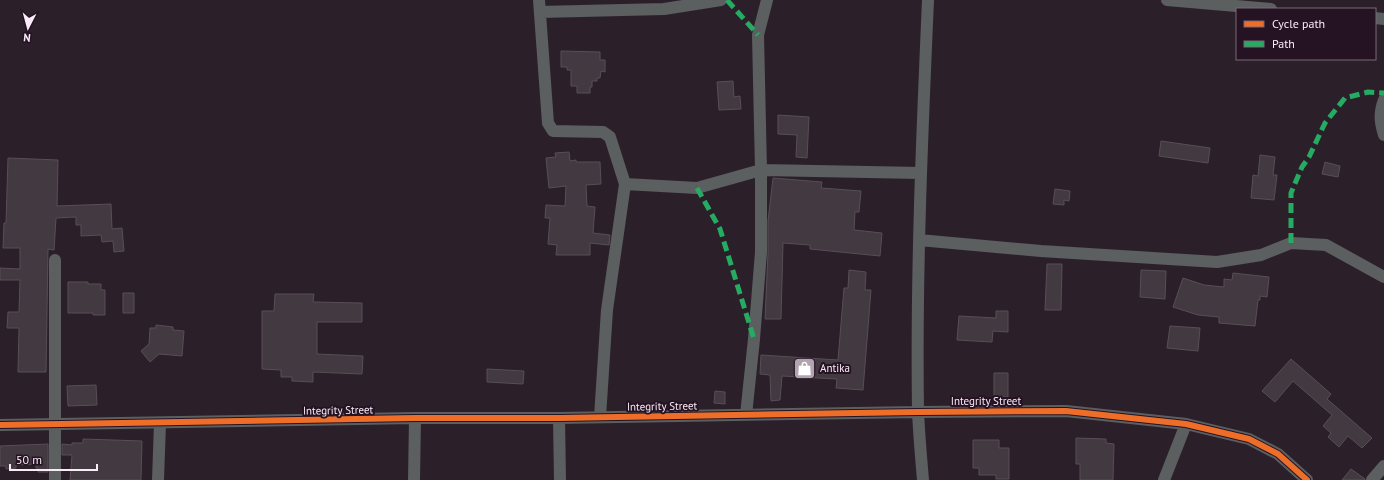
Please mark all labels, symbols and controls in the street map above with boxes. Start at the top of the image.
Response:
north arrow [8,8,48,48]
legend [1236,8,1376,60]
text: Cycle path [1272,16,1325,31]
text: N [23,31,31,45]
text: Path [1272,36,1295,51]
shop icon: Antika [791,355,817,381]
place label: Antika [820,361,850,375]
street label: Integrity Street [951,394,1021,408]
street label: Integrity Street [627,398,698,414]
street label: Integrity Street [303,402,374,418]
scale bar [10,446,97,472]
text: 50 m [16,452,42,467]

